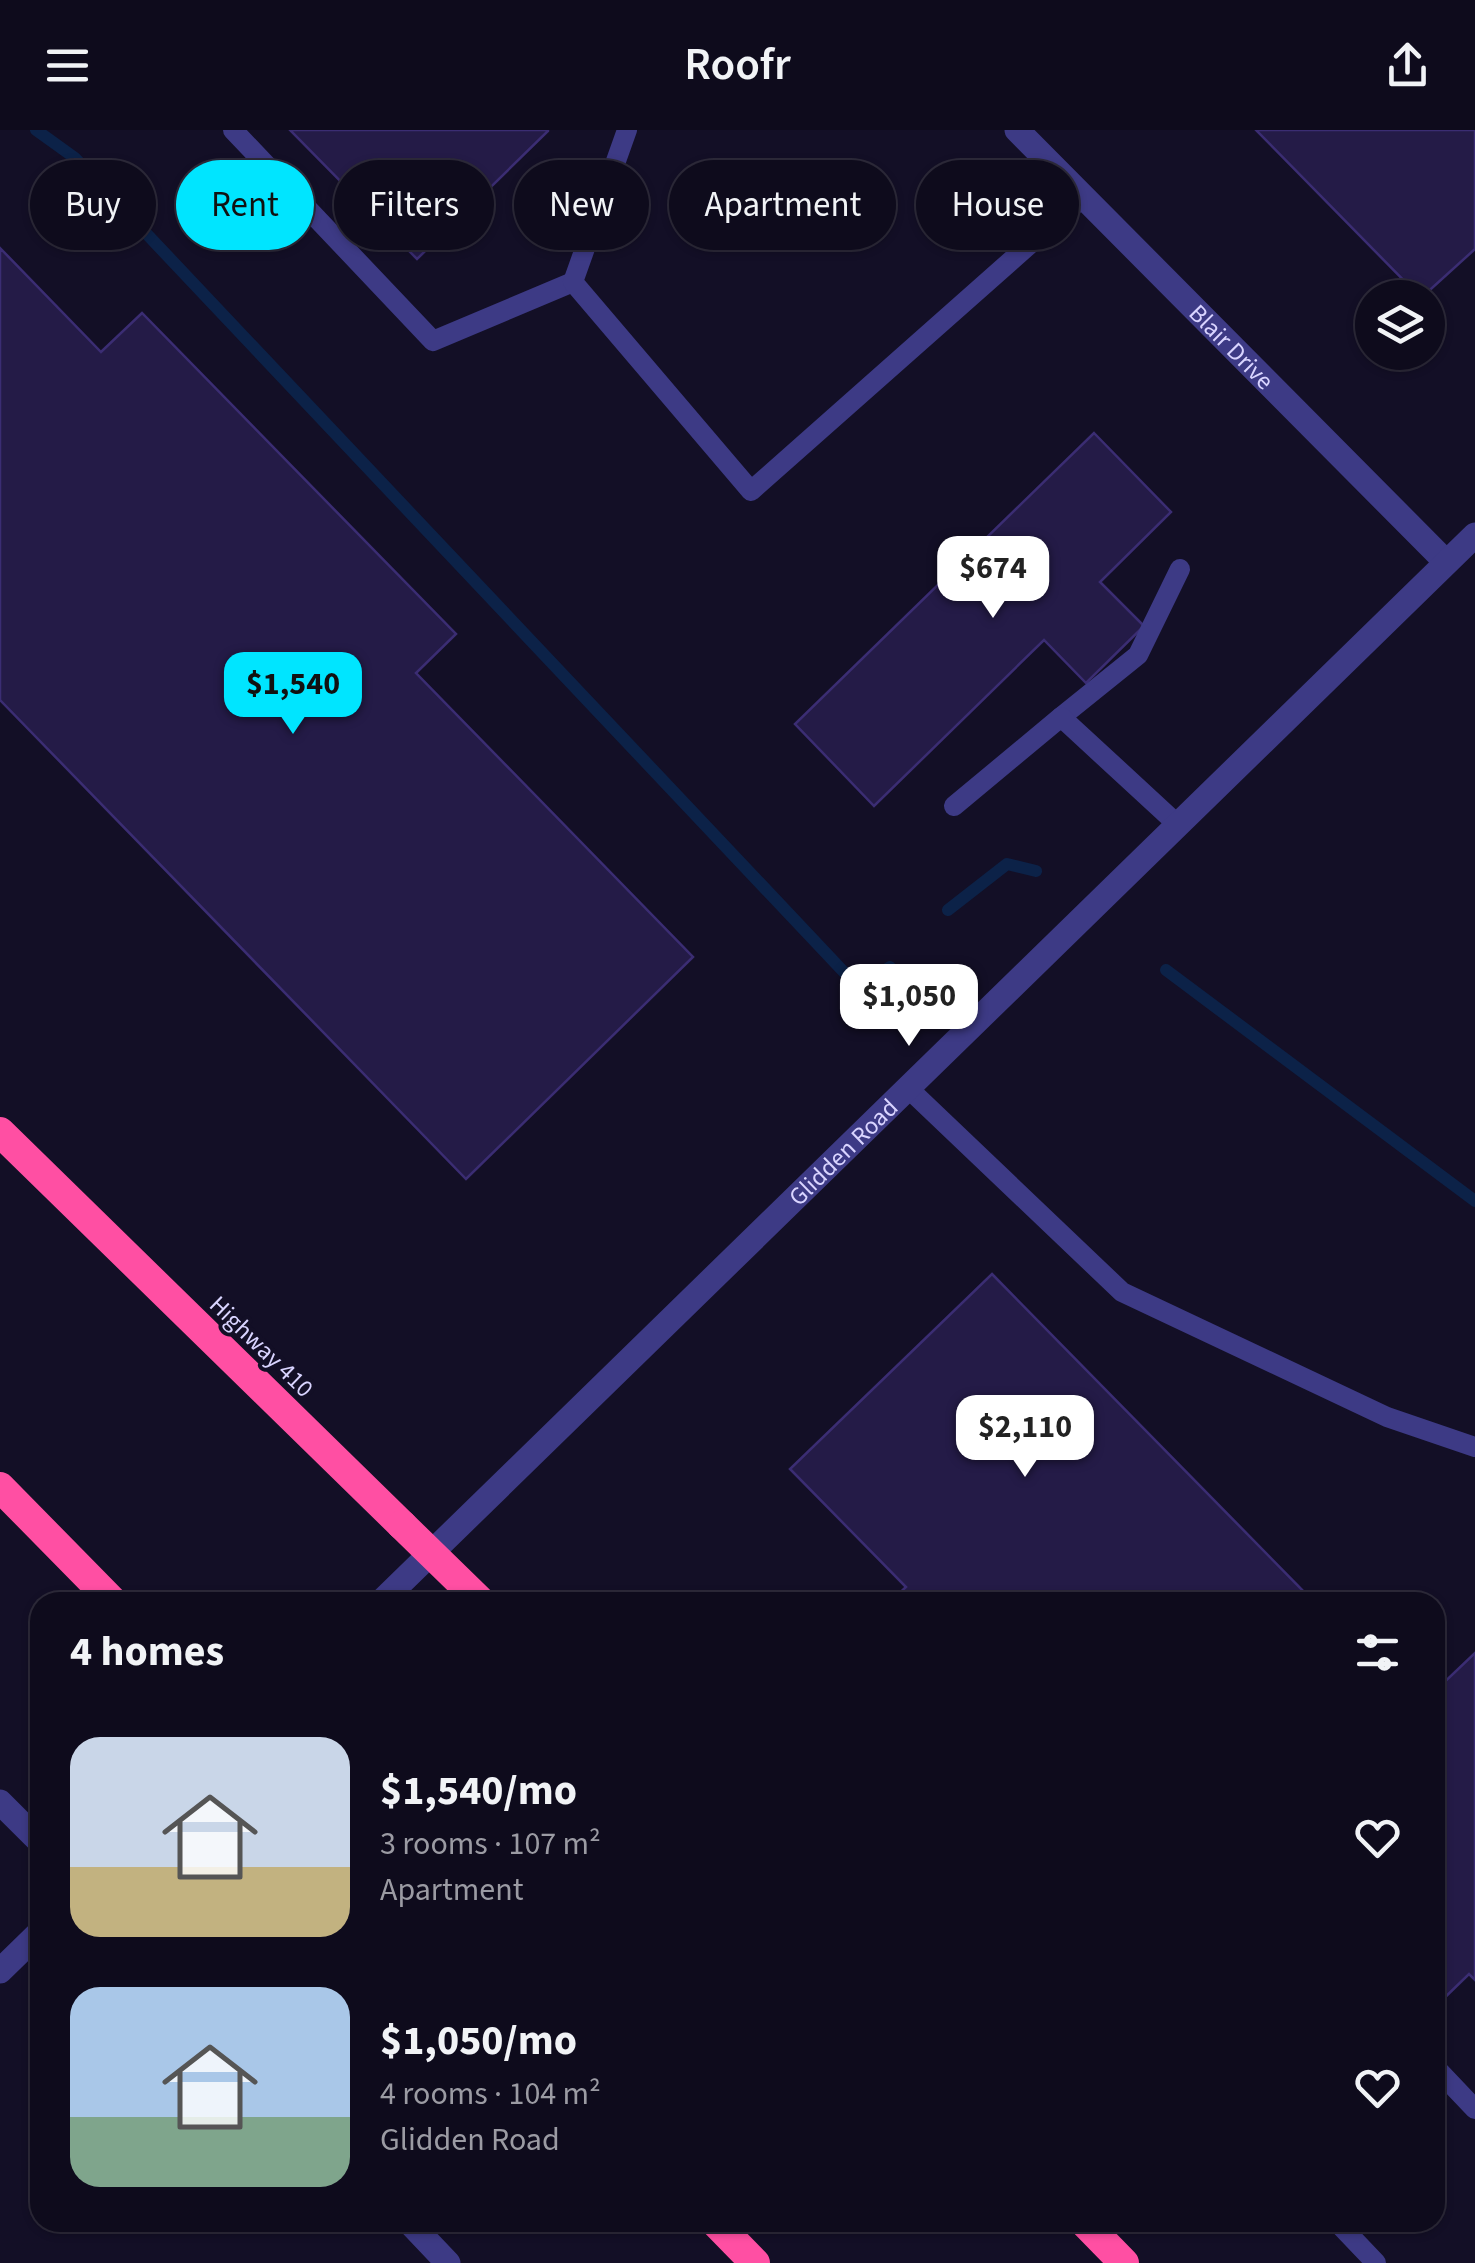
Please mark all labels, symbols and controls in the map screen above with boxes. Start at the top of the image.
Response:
text: Roofr [684,33,791,97]
icon: menu [40,38,95,93]
icon: share [1380,38,1435,93]
chip: Buy [30,160,156,250]
chip: Rent [176,160,314,250]
chip: Filters [334,160,494,250]
chip: New [514,160,649,250]
chip: Apartment [669,160,896,250]
chip: House [916,160,1079,250]
map controls [1355,280,1445,370]
button: layers [1355,280,1445,370]
street label: Blair Drive [1180,296,1282,398]
pin: $674 [934,536,1052,621]
text: $674 [959,545,1027,591]
pin: $1,540 [212,652,374,737]
text: $1,540 [246,661,340,707]
pin: $1,050 [828,964,990,1049]
text: $1,050 [862,973,956,1019]
street label: Glidden Road [781,1090,906,1214]
street label: Highway 410 [201,1288,322,1406]
pin: $2,110 [944,1395,1106,1480]
text: $2,110 [978,1404,1072,1450]
text: 4 homes [70,1622,224,1682]
icon: filters [1350,1625,1405,1680]
text: $1,540/mo [380,1761,577,1821]
icon: home [150,1777,270,1897]
icon: heart [1350,1810,1405,1865]
text: 3 rooms · 107 m² [380,1821,601,1867]
text: Apartment [380,1867,523,1913]
text: $1,050/mo [380,2011,577,2071]
icon: home [150,2027,270,2147]
icon: heart [1350,2060,1405,2115]
text: 4 rooms · 104 m² [380,2071,601,2117]
text: Glidden Road [380,2117,560,2163]

